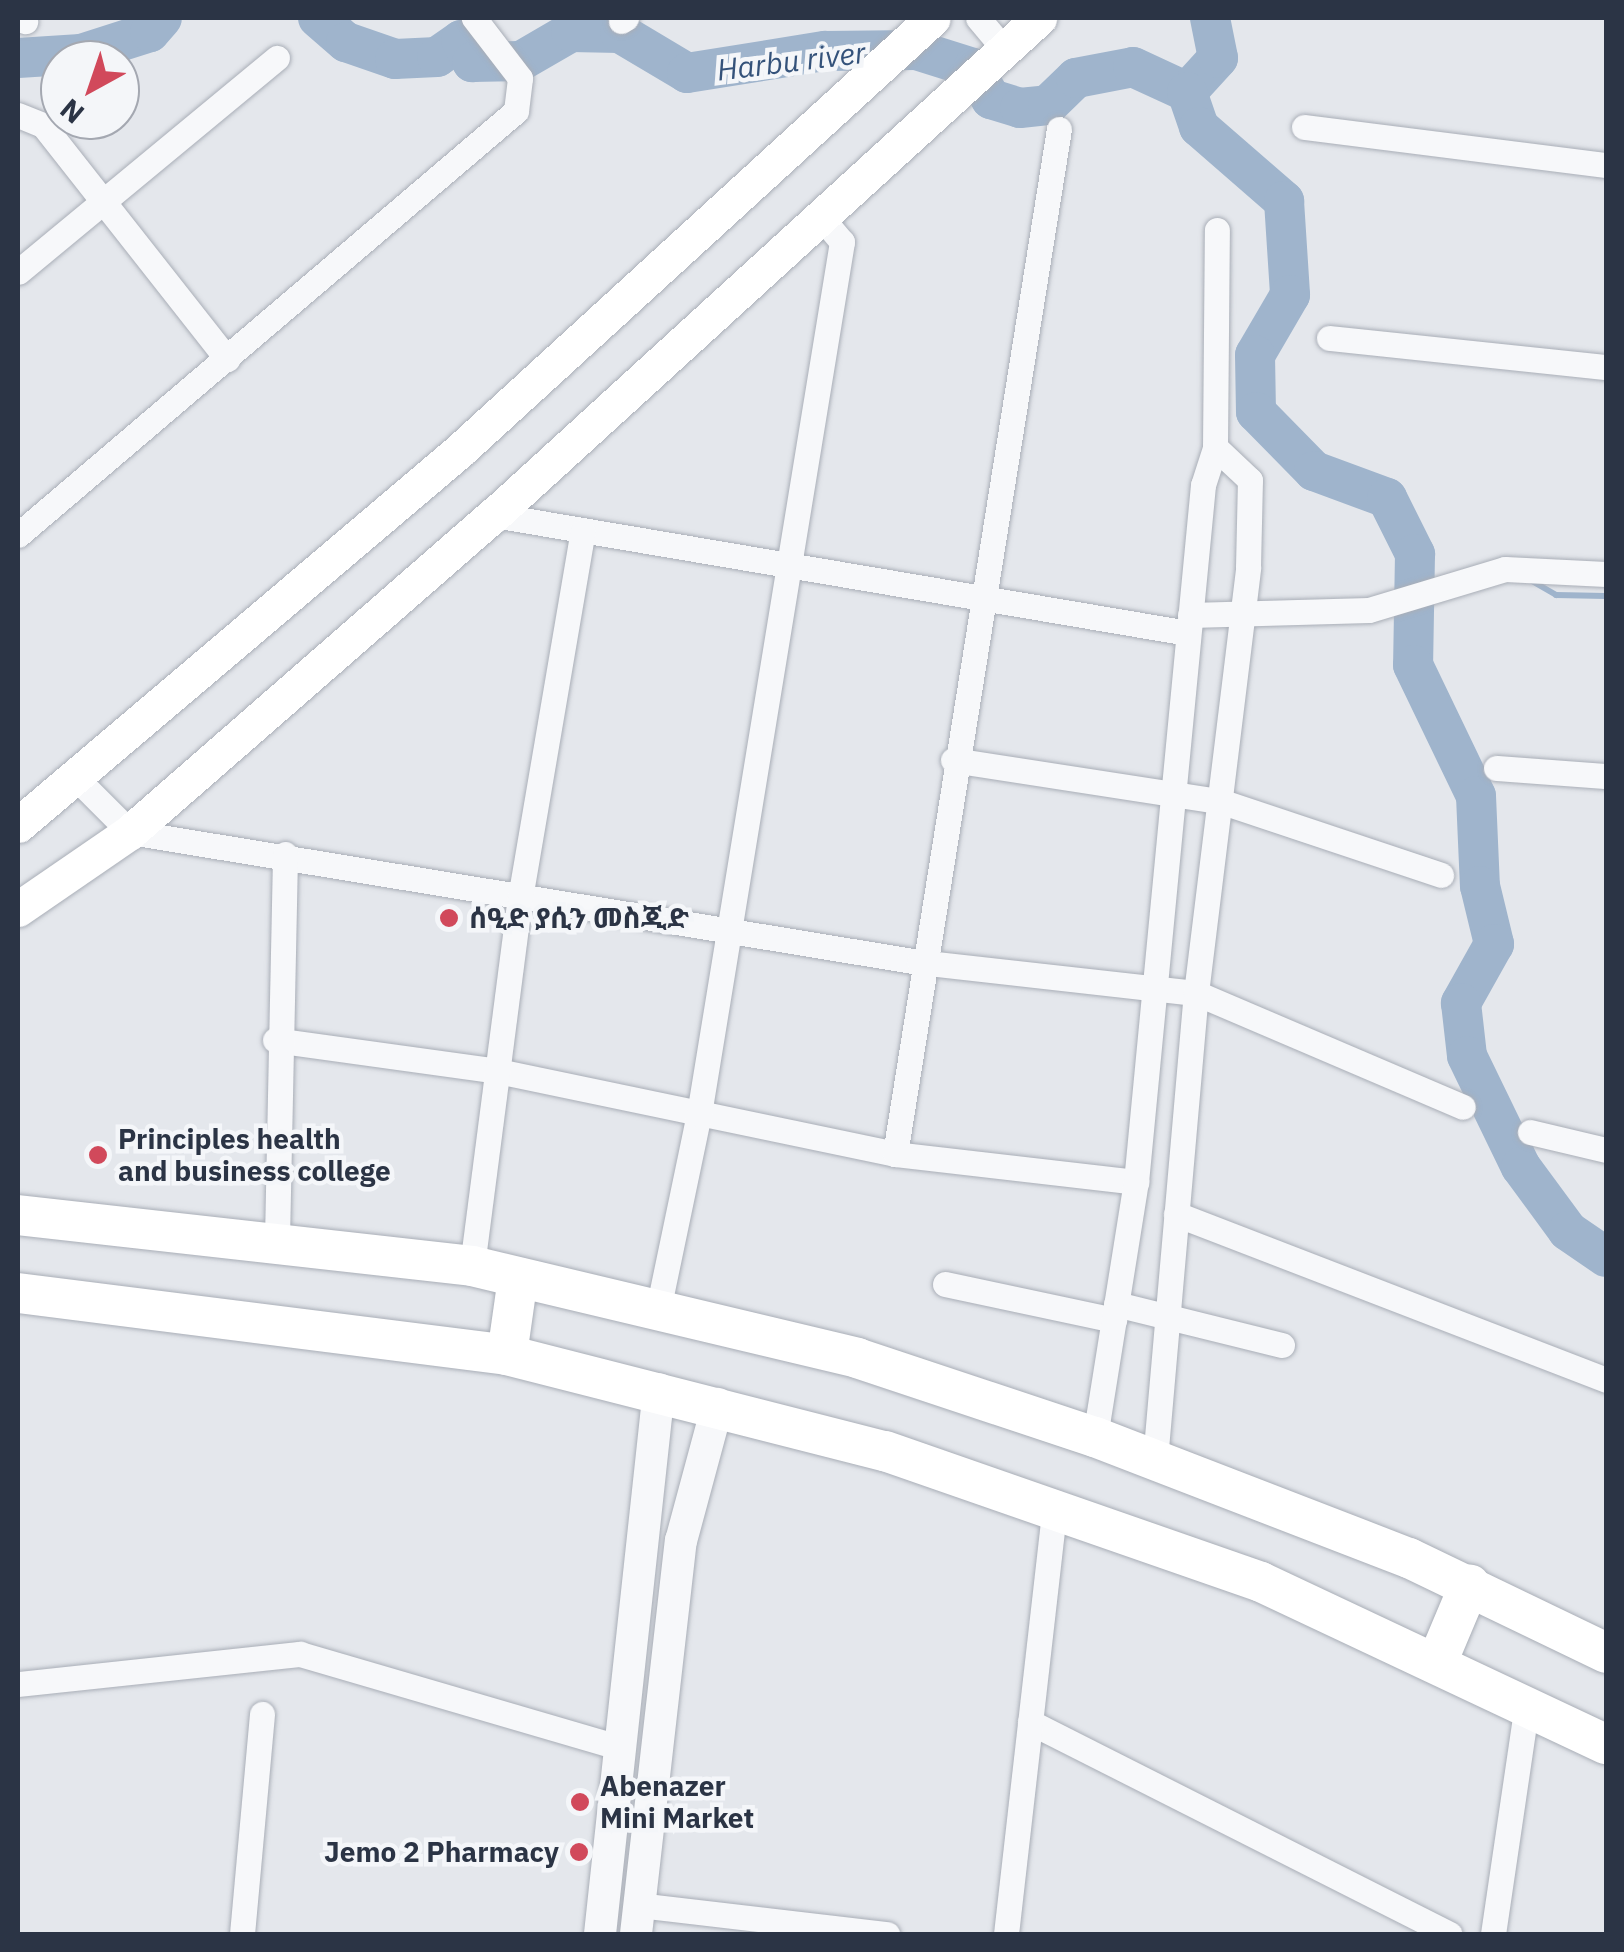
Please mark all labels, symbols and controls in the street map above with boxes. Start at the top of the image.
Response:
water label: Harbu river [715,34,867,88]
north arrow [40,40,140,140]
text: N [52,91,91,133]
place label: ሰዒድ ያሲን መስጂድ [469,901,689,935]
marker: ሰዒድ ያሲን መስጂድ [438,907,460,929]
place label: Principles health and business college [118,1122,391,1188]
marker: Principles health and business college [87,1144,109,1166]
place label: Abenazer Mini Market [600,1769,754,1835]
marker: Abenazer Mini Market [569,1791,591,1813]
place label: Jemo 2 Pharmacy [324,1835,559,1869]
marker: Jemo 2 Pharmacy [568,1841,590,1863]

